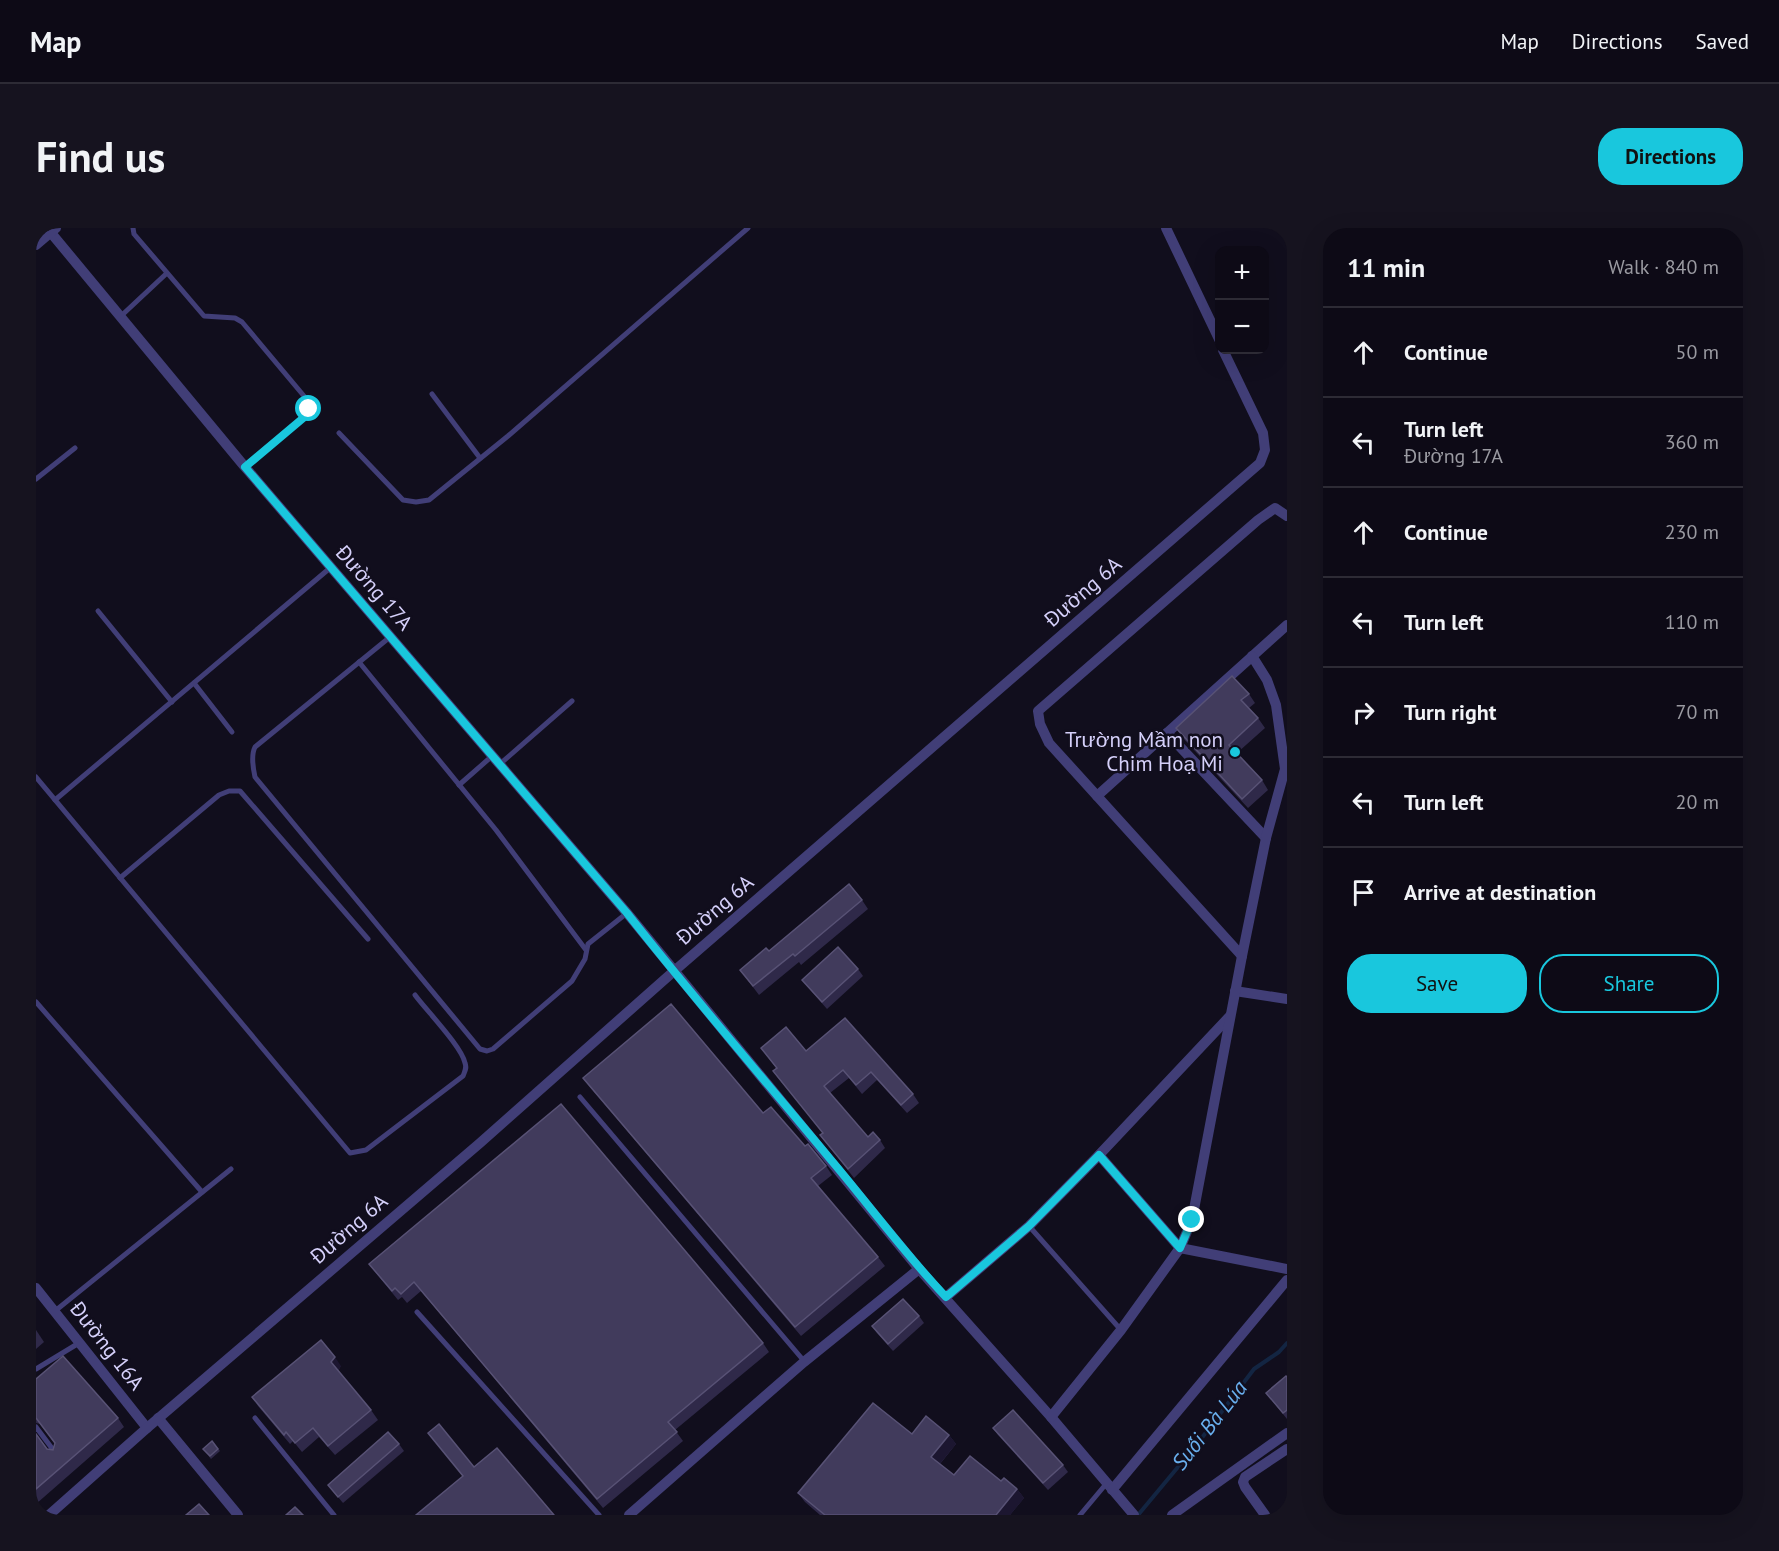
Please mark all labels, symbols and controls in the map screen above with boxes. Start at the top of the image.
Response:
text: Map [30,23,81,60]
text: Map [1500,28,1539,55]
text: Directions [1572,28,1663,55]
text: Saved [1696,28,1749,55]
button: Directions [1598,128,1743,185]
text: Find us [36,129,165,184]
map controls [1215,246,1269,354]
button: + [1215,246,1269,300]
text: 11 min [1347,251,1425,284]
text: Walk · 840 m [1608,254,1719,280]
button: − [1215,300,1269,354]
icon: ahead [1347,336,1380,369]
text: Continue [1404,338,1488,366]
text: 50 m [1676,339,1719,365]
route start [295,395,321,421]
text: Turn left [1404,415,1484,443]
icon: left [1347,426,1380,459]
text: 360 m [1665,429,1719,455]
text: Đường 17A [1404,443,1503,469]
icon: ahead [1347,516,1380,549]
text: Continue [1404,518,1488,546]
text: 230 m [1665,519,1719,545]
street label: Đường 17A [329,539,419,636]
street label: Đường 6A [1038,550,1127,633]
icon: left [1347,606,1380,639]
text: Turn left [1404,608,1484,636]
text: 110 m [1665,609,1719,635]
icon: right [1347,696,1380,729]
text: Turn right [1404,698,1496,726]
text: 70 m [1676,699,1719,725]
place label: Trường Mầm non Chim Hoạ Mi [1065,726,1223,777]
marker: Trường Mầm non Chim Hoạ Mi [1228,745,1242,759]
icon: left [1347,786,1380,819]
text: Turn left [1404,788,1484,816]
text: 20 m [1676,789,1719,815]
street label: Đường 6A [670,868,759,951]
icon: arrive [1347,876,1380,909]
text: Arrive at destination [1404,878,1596,906]
button: Save [1347,954,1527,1013]
button: Share [1539,954,1719,1013]
street label: Đường 6A [304,1187,393,1270]
route end [1178,1206,1204,1232]
street label: Đường 16A [64,1295,151,1396]
water label: Suối Bà Lúa [1165,1374,1253,1476]

